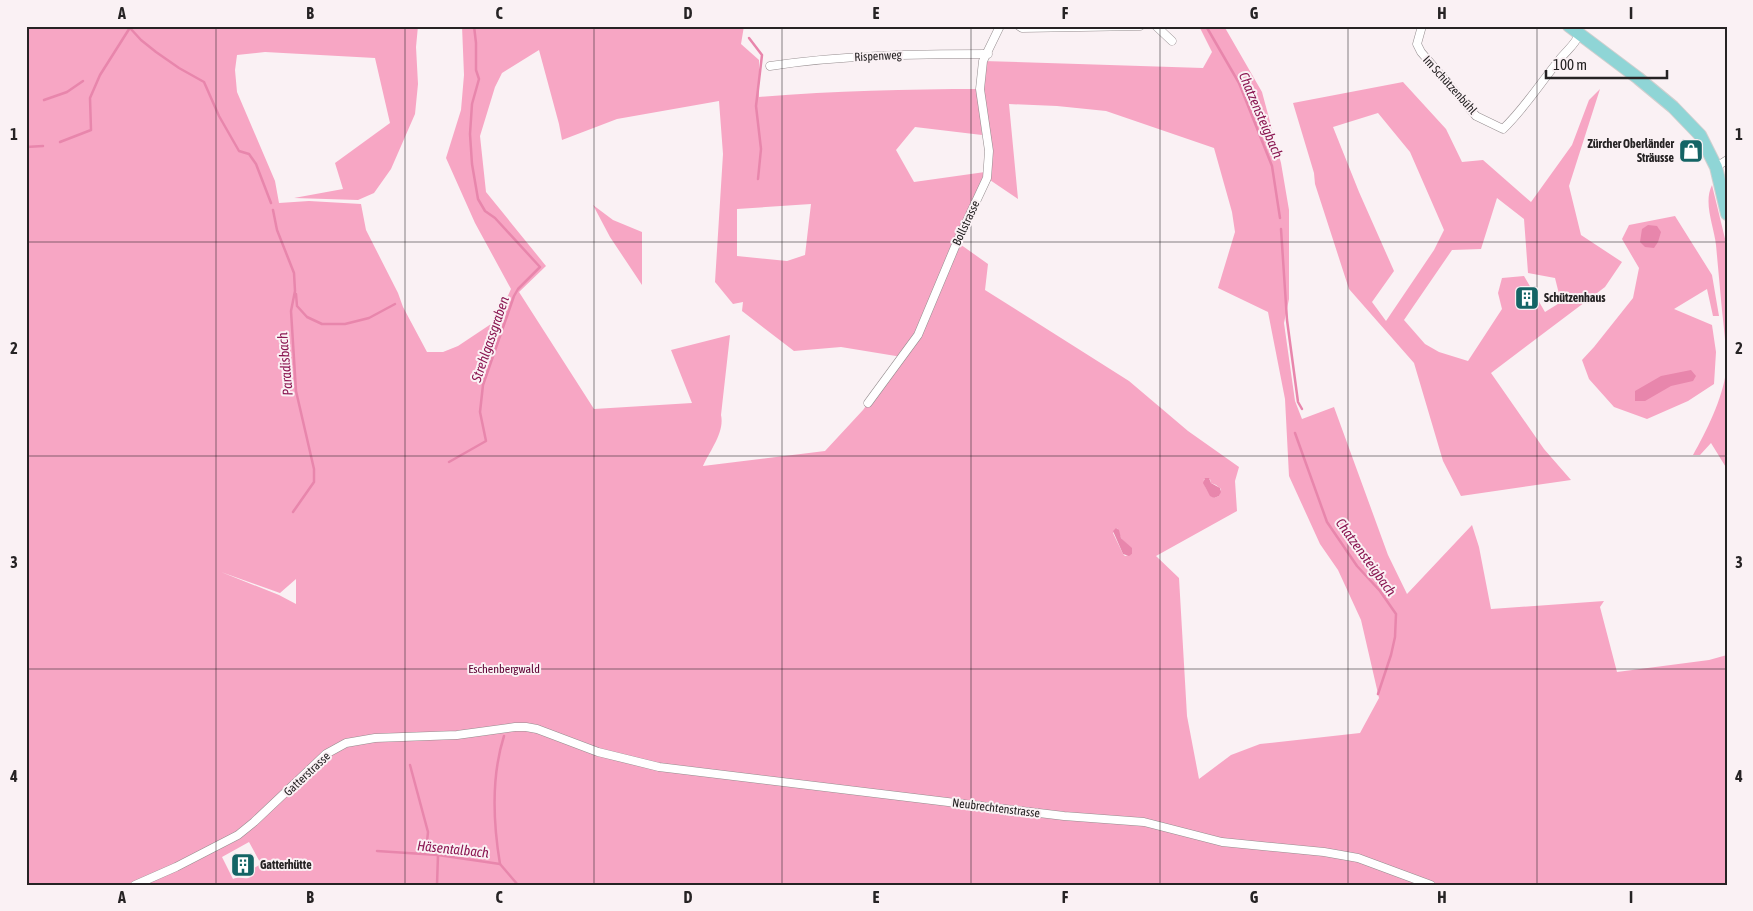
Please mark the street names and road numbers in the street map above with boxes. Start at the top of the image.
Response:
street label: Rispenweg [854,48,903,64]
street label: Im Schützenbühl [1420,53,1480,118]
street label: Bollstrasse [949,198,983,248]
street label: Gatterstrasse [281,749,333,799]
street label: Neubrechtenstrasse [951,796,1041,820]

